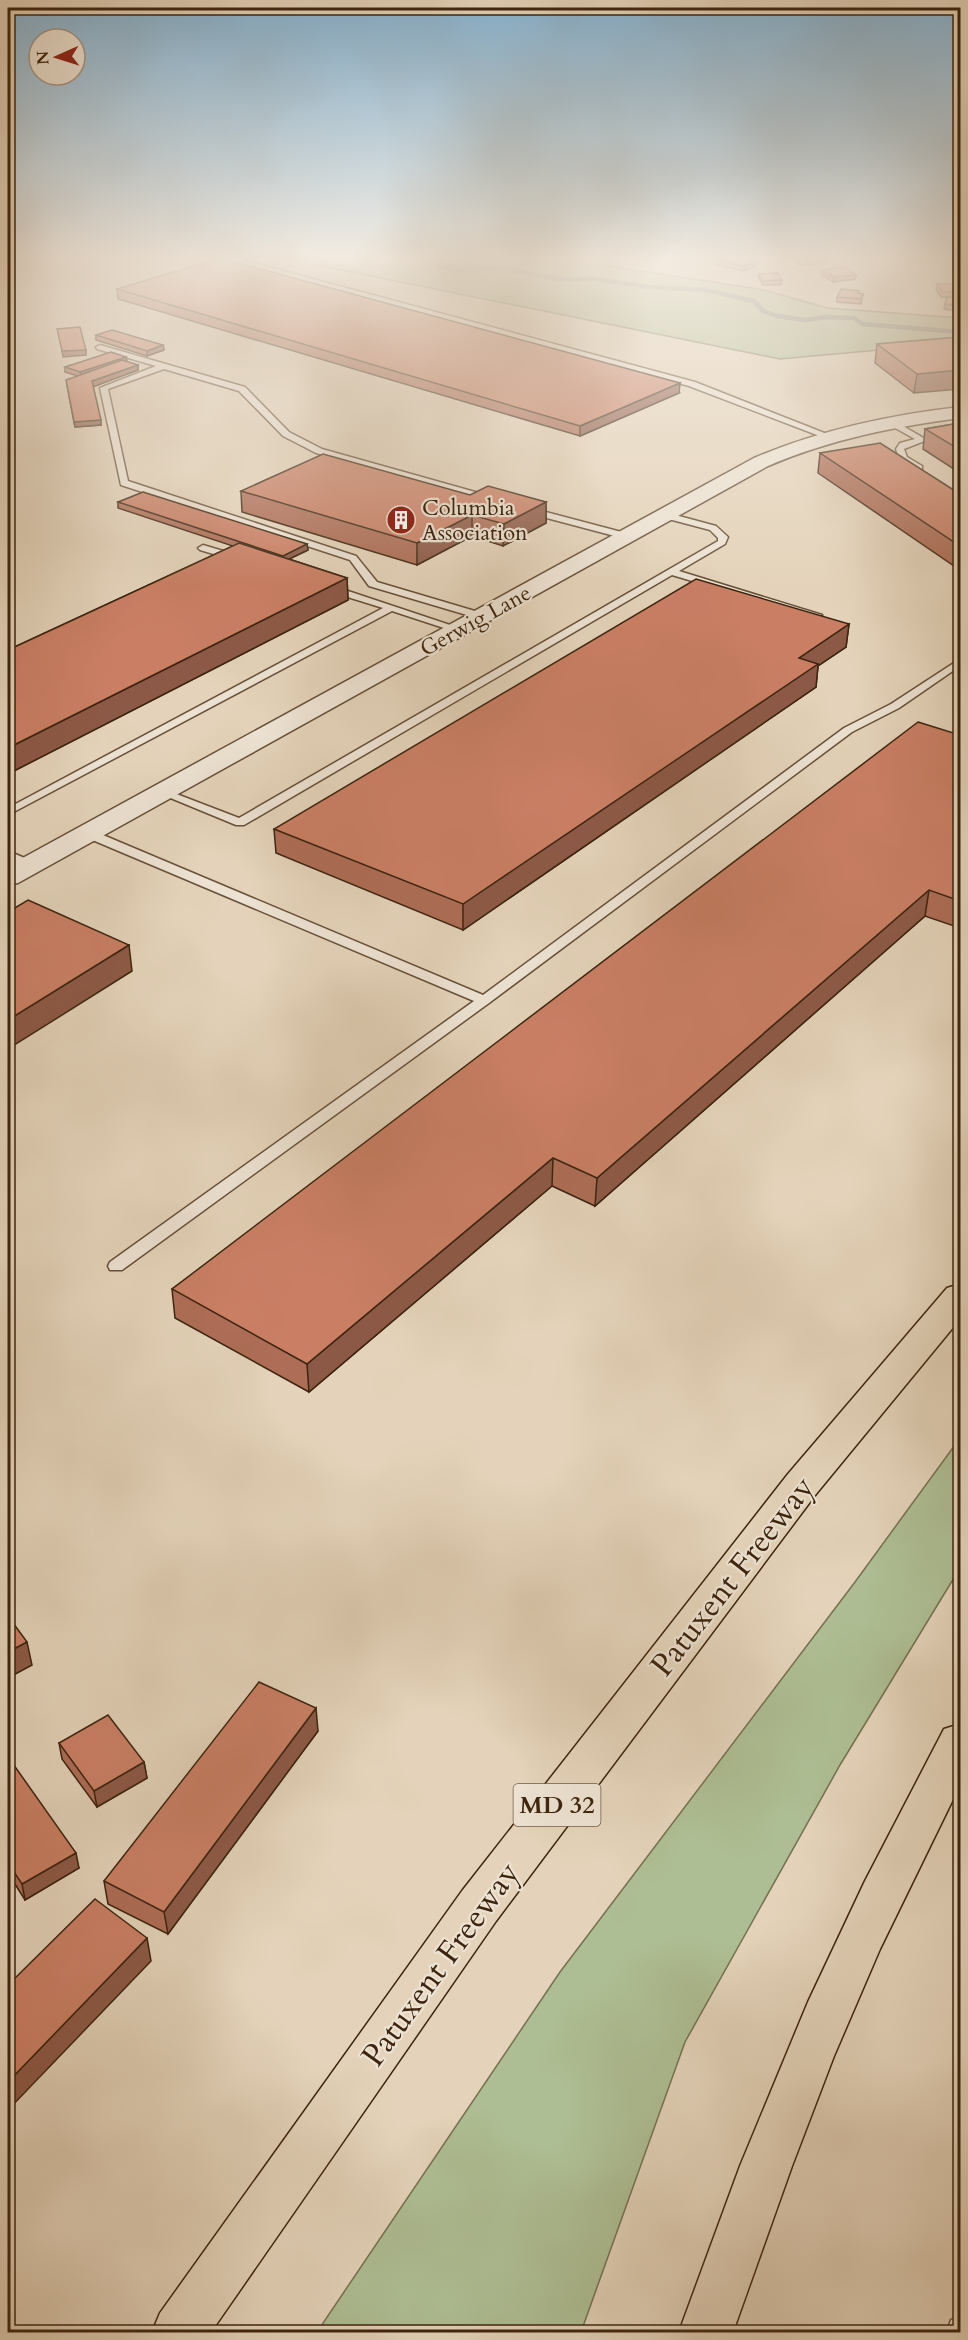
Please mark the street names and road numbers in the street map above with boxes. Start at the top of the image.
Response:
street label: Gerwig Lane [415,578,536,664]
street label: Patuxent Freeway [641,1467,825,1686]
road number: MD 32 [514,1784,600,1826]
street label: Patuxent Freeway [352,1853,530,2076]

